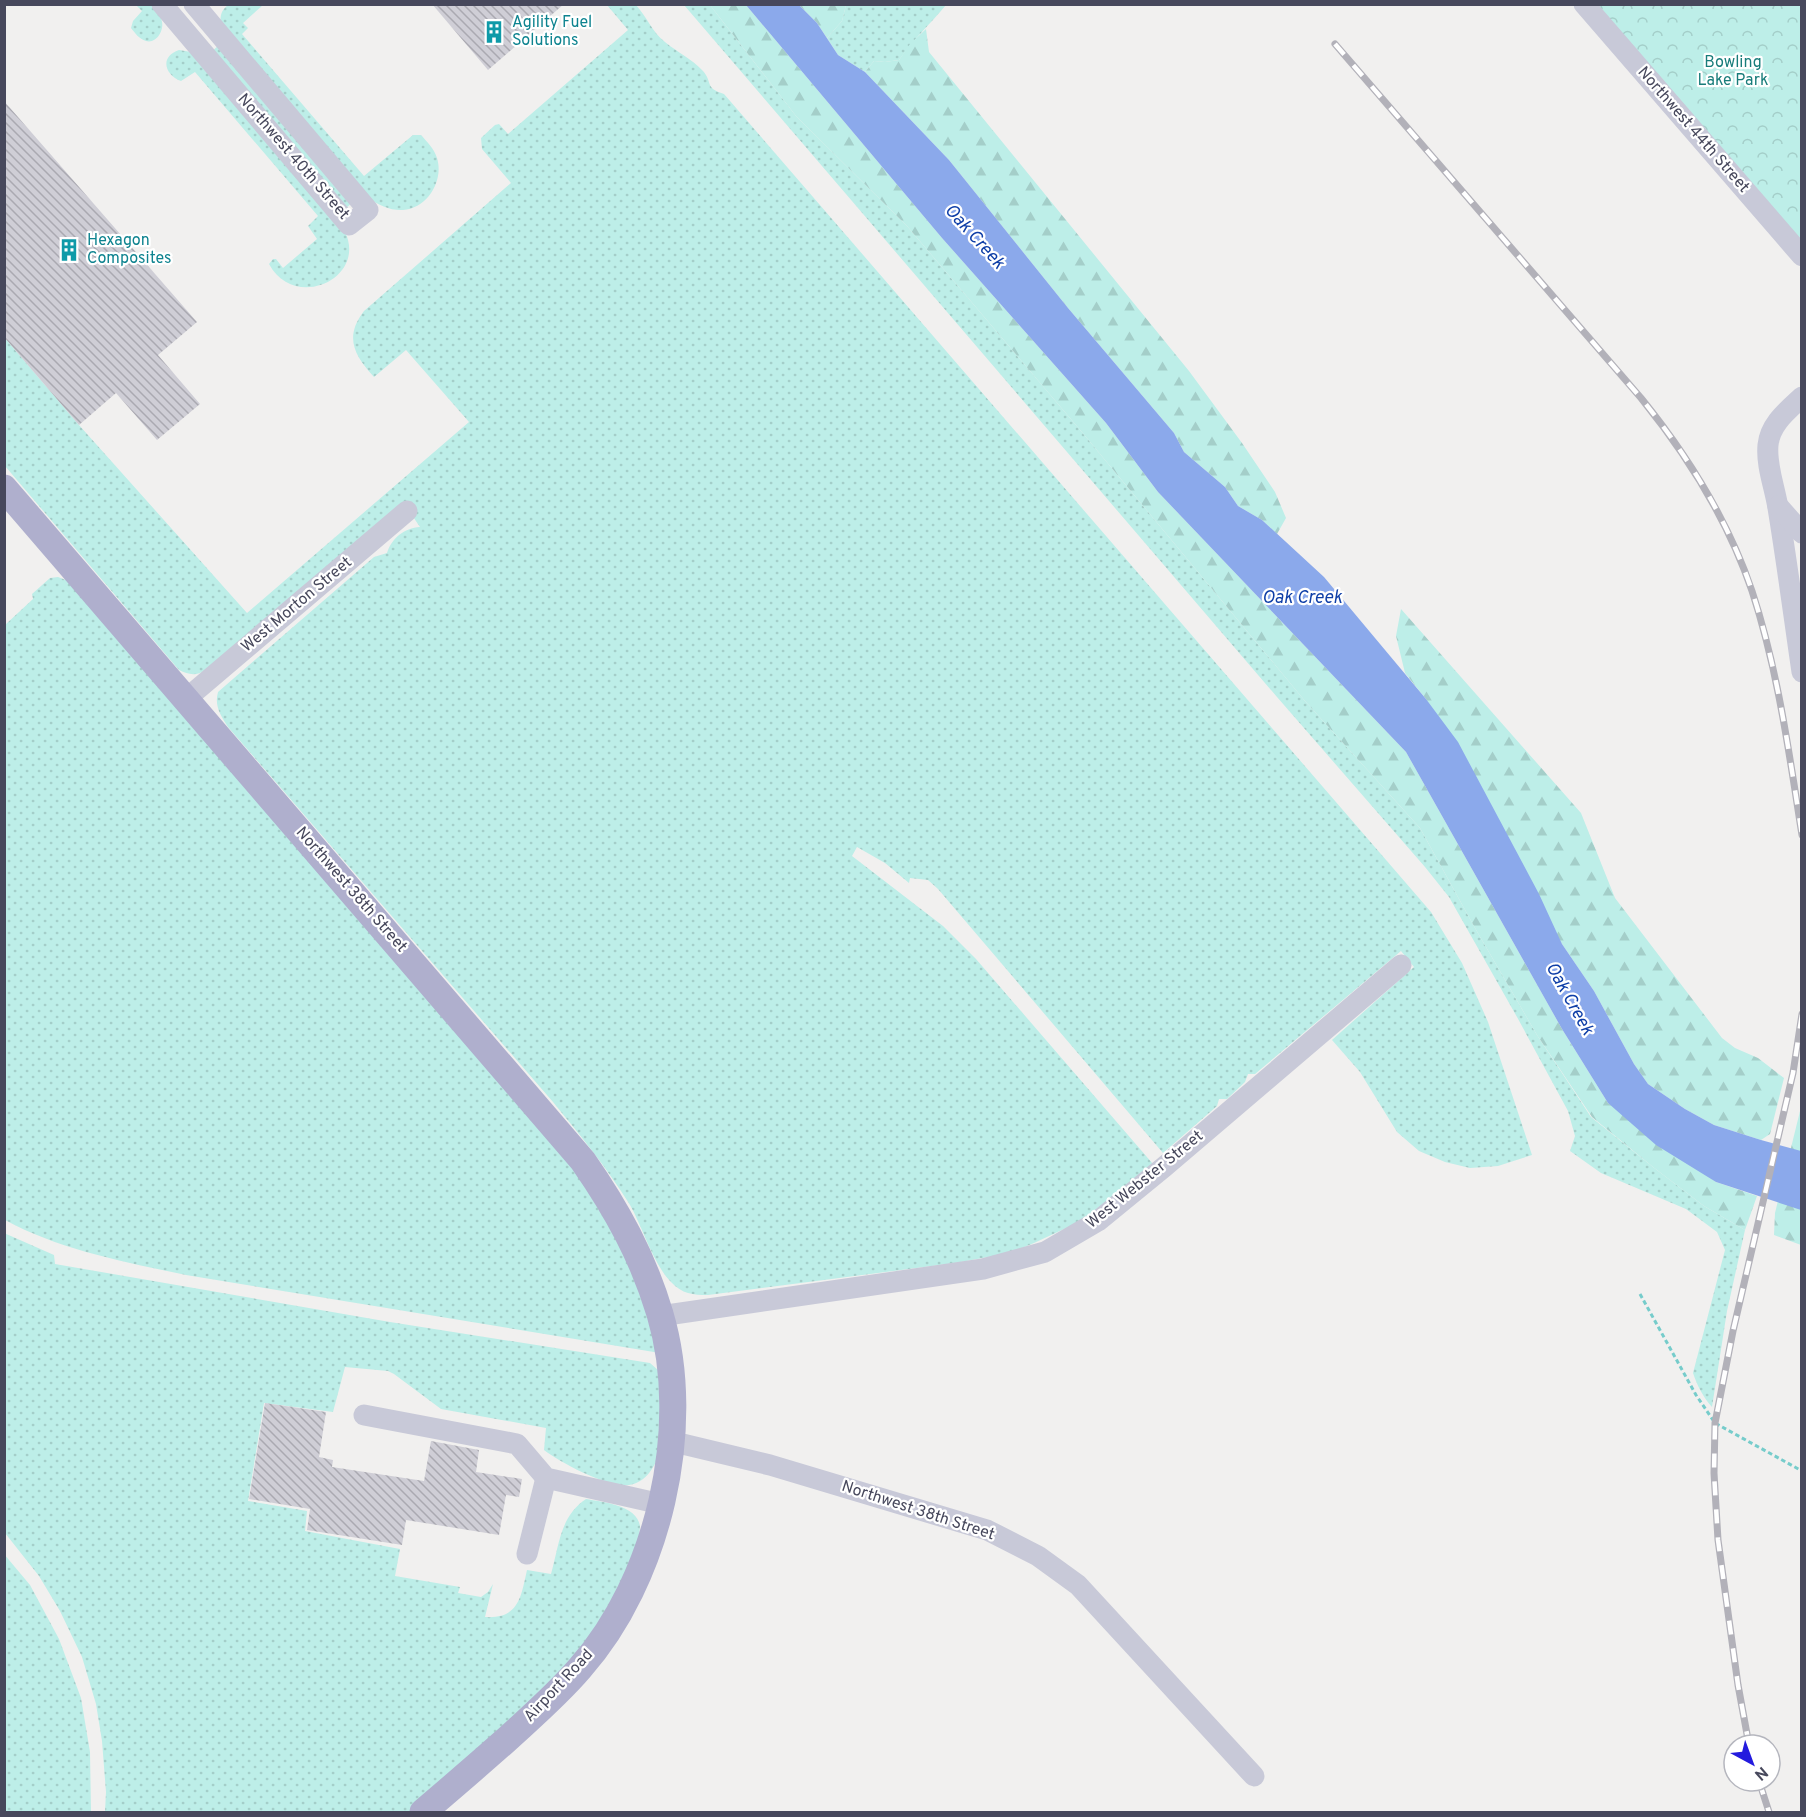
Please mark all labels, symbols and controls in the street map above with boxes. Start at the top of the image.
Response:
place label: Agility Fuel Solutions [512,13,592,51]
building icon: Agility Fuel Solutions [481,19,507,45]
park label: Bowling Lake Park [1698,53,1768,91]
street label: Northwest 44th Street [1633,63,1753,197]
street label: Northwest 40th Street [233,90,353,224]
water label: Oak Creek [939,200,1010,275]
place label: Hexagon Composites [87,231,172,269]
building icon: Hexagon Composites [56,237,82,263]
street label: West Morton Street [238,553,356,657]
water label: Oak Creek [1262,587,1343,610]
street label: Northwest 38th Street [291,823,411,957]
water label: Oak Creek [1540,958,1599,1040]
street label: West Webster Street [1082,1127,1208,1233]
street label: Northwest 38th Street [839,1477,997,1545]
street label: Airport Road [520,1645,598,1727]
north arrow [1722,1733,1782,1793]
text: N [1750,1761,1771,1784]

